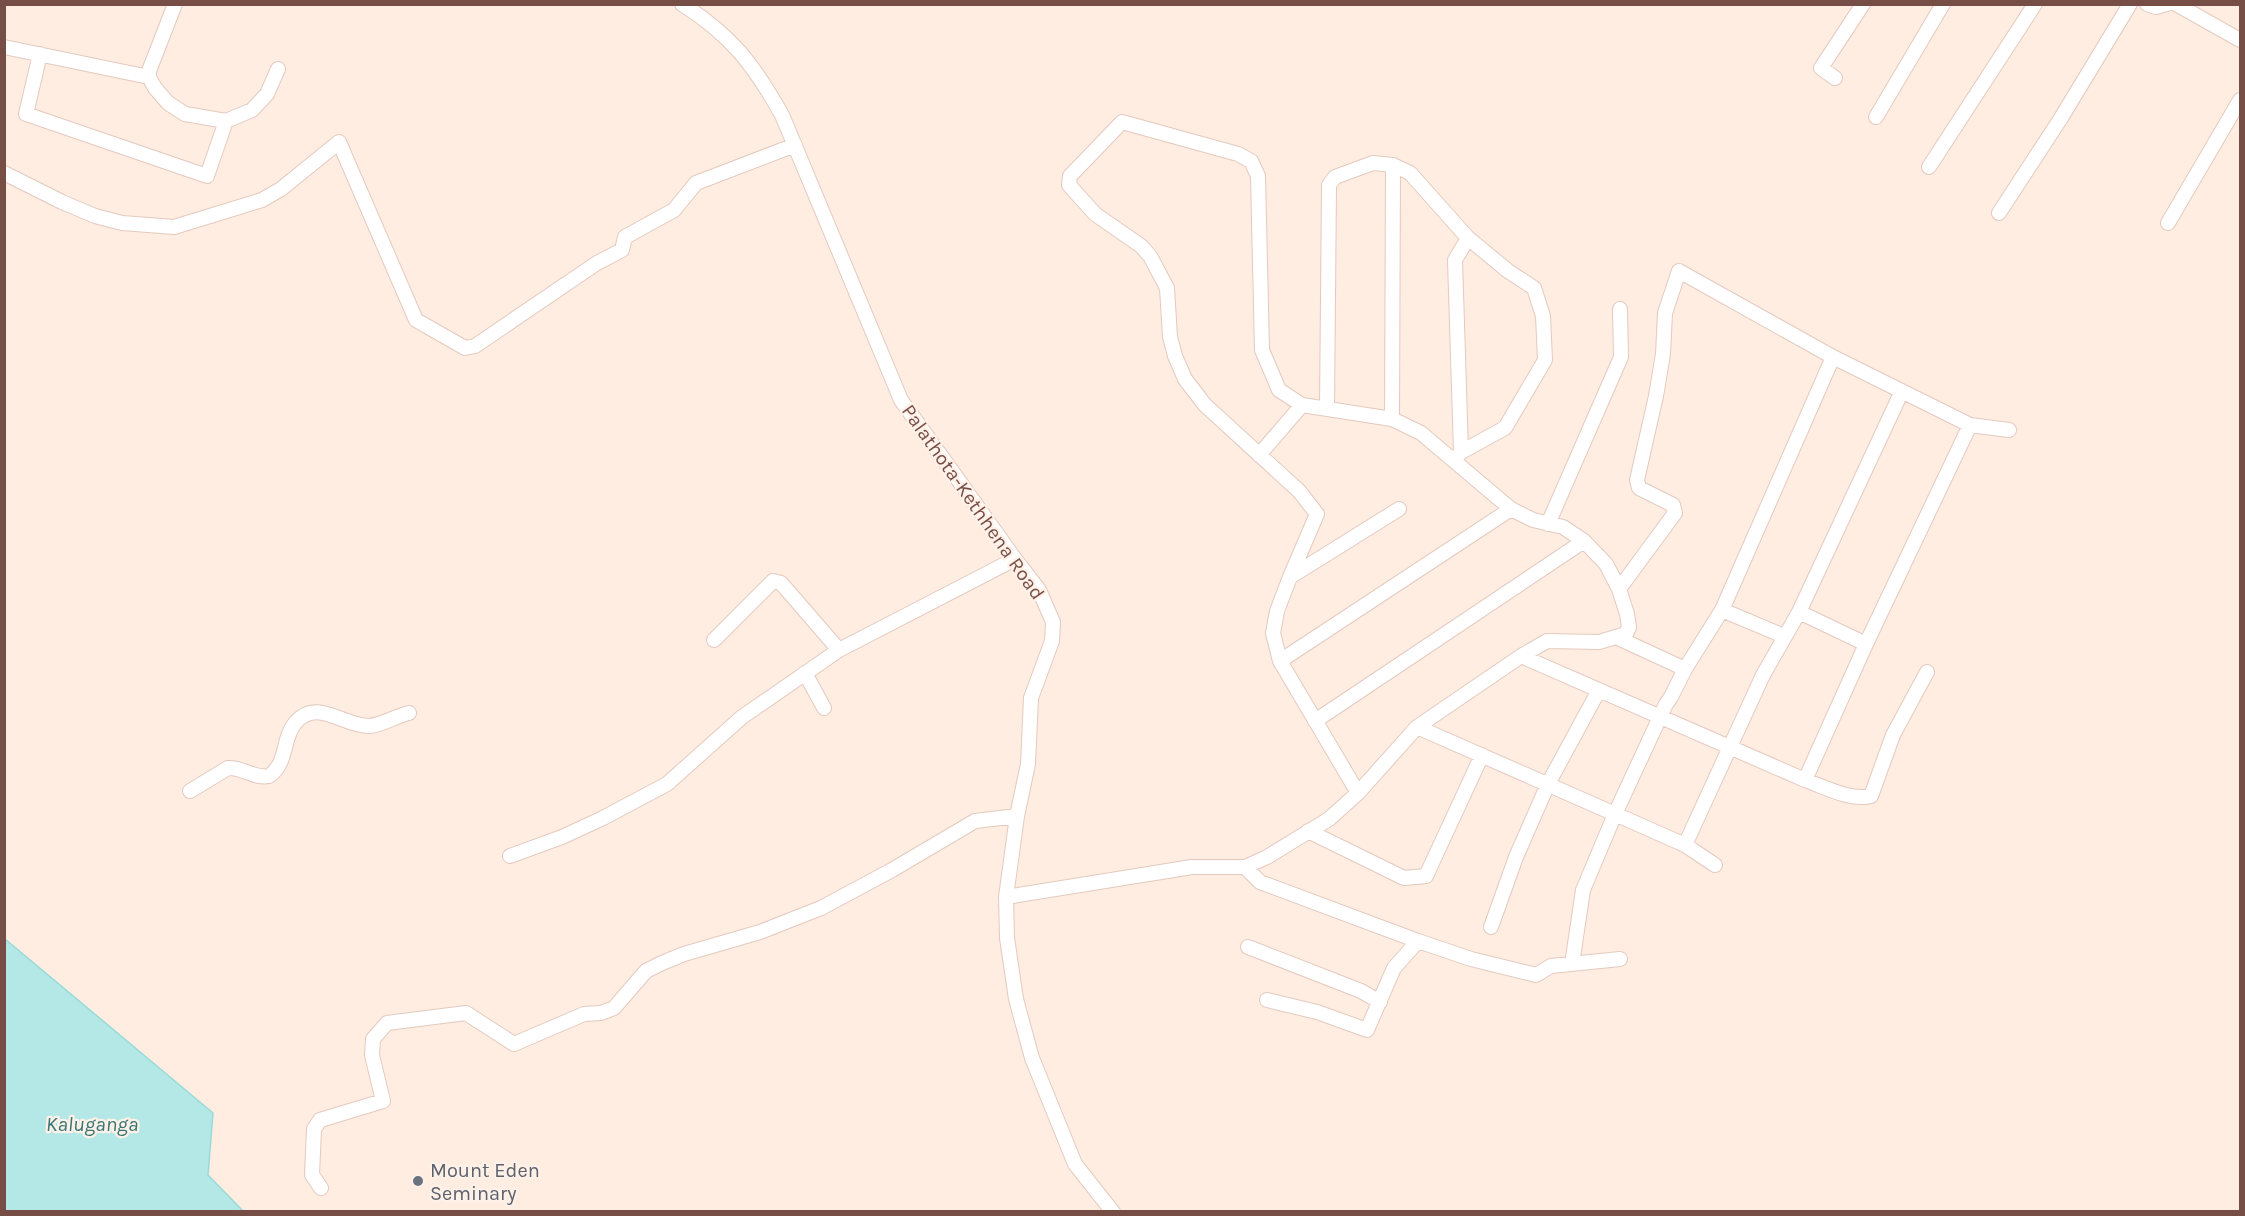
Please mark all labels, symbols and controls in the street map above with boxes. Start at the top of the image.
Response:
street label: Palathota-Kethhena Road [897,400,1049,604]
water label: Kaluganga [46,1112,138,1136]
place label: Mount Eden Seminary [430,1159,540,1205]
marker: Mount Eden Seminary [411,1174,425,1188]

